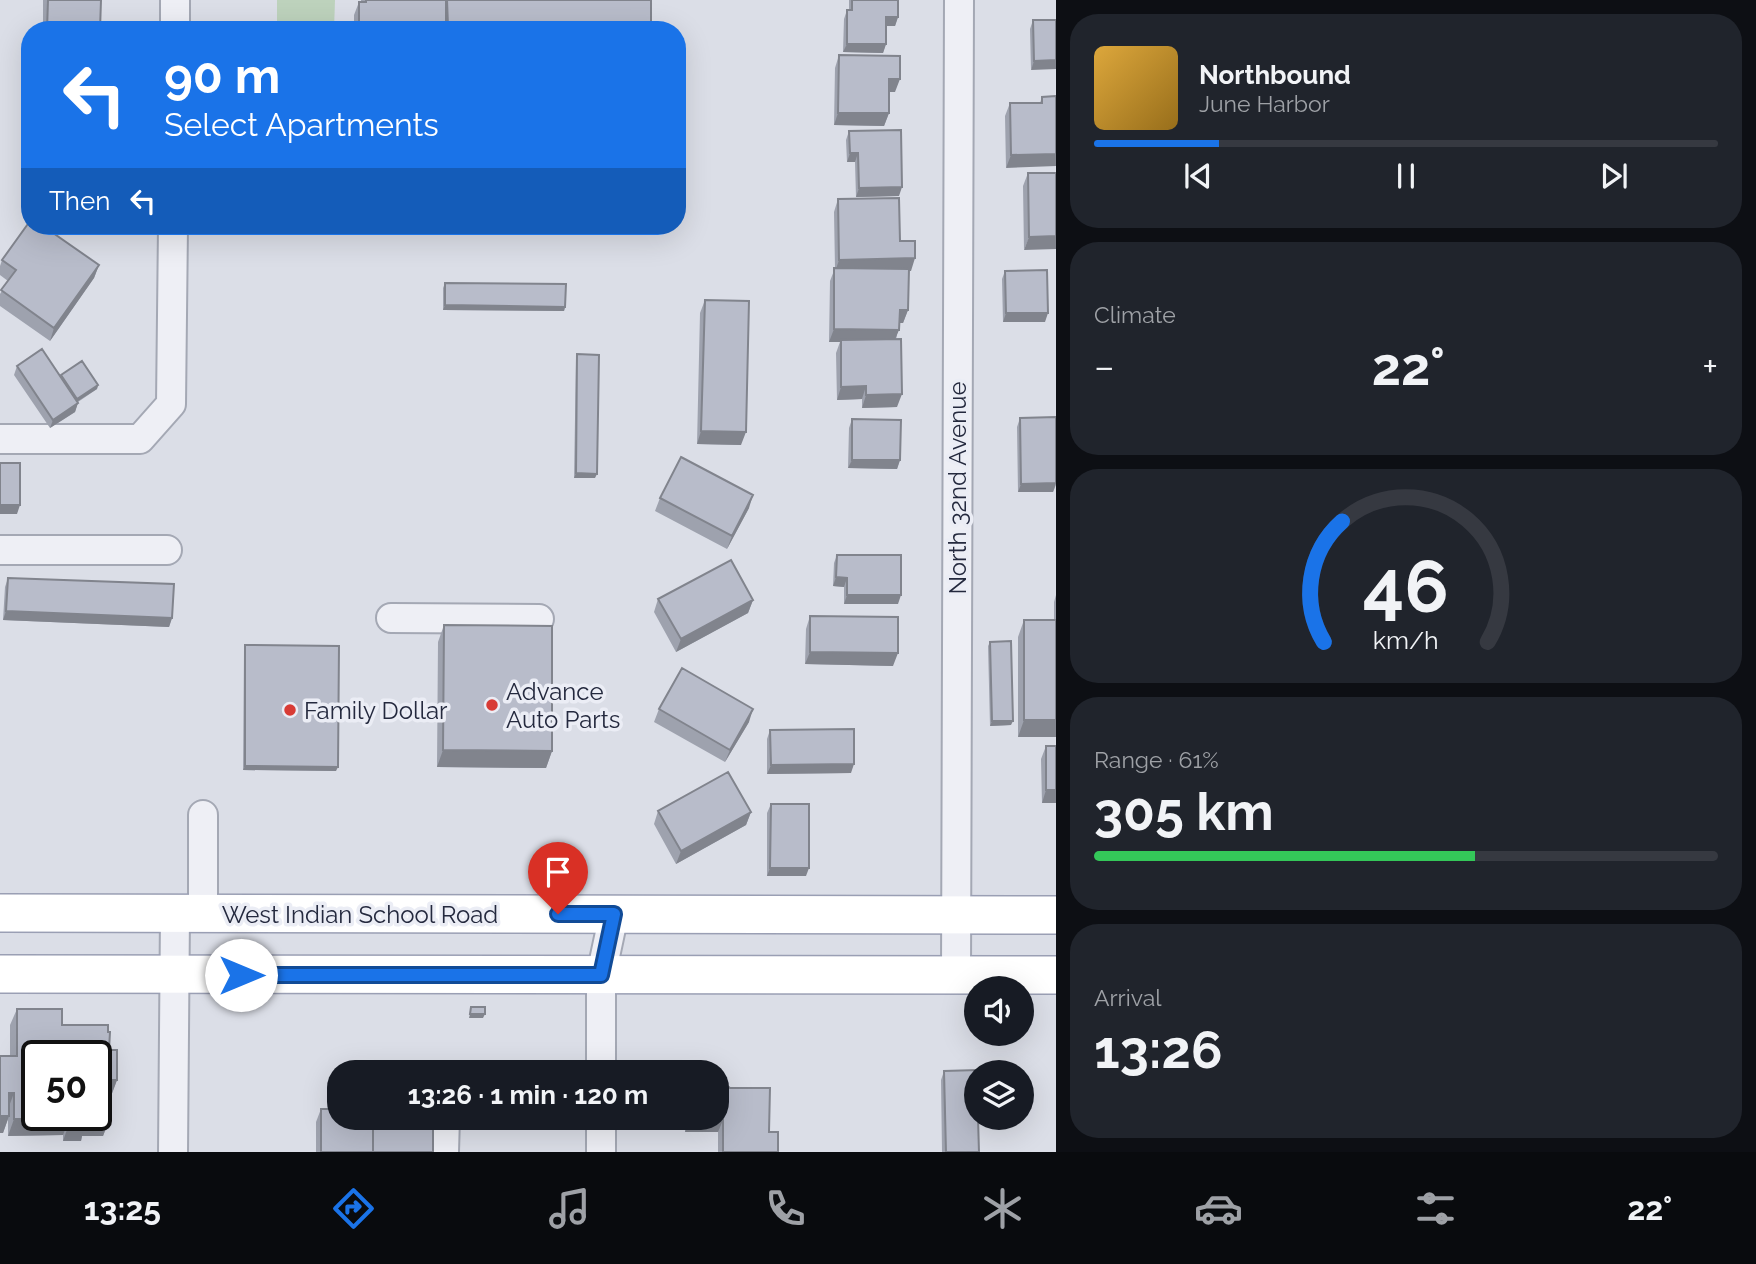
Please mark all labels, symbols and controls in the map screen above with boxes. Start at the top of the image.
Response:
text: 90 m [164,47,280,104]
icon: left [49,49,140,140]
text: Northbound [1199,60,1351,90]
text: June Harbor [1199,90,1330,117]
text: Select Apartments [164,106,439,143]
icon: previous [1179,157,1217,195]
icon: pause [1387,157,1425,195]
icon: next [1595,157,1633,195]
icon: left [124,182,162,220]
text: Then [49,186,110,216]
text: Climate [1094,301,1176,328]
text: 22° [1372,336,1445,397]
text: − [1094,344,1114,389]
text: + [1702,344,1718,389]
street label: North 32nd Avenue [943,381,972,595]
text: 46 [1363,544,1449,629]
text: km/h [1373,625,1439,655]
place label: Advance Auto Parts [506,677,620,734]
place label: Family Dollar [304,696,448,725]
marker: Advance Auto Parts [484,697,500,713]
marker: Family Dollar [282,702,298,718]
text: Range · 61% [1094,746,1219,773]
text: 305 km [1094,781,1274,842]
pin [528,842,588,914]
icon: arrive [539,853,577,891]
street label: West Indian School Road [222,900,498,929]
position arrow [204,938,278,1012]
map controls [964,976,1034,1130]
button: sound [964,976,1034,1046]
text: Arrival [1094,984,1161,1011]
text: 13:26 [1094,1019,1222,1080]
speed limit sign: 50 [21,1040,112,1131]
button: layers [964,1060,1034,1130]
text: 13:26 · 1 min · 120 m [408,1080,648,1110]
icon: directions [329,1184,378,1233]
icon: music [545,1184,594,1233]
icon: phone [761,1184,810,1233]
icon: climate [978,1184,1027,1233]
icon: car [1194,1184,1243,1233]
icon: filters [1411,1184,1460,1233]
text: 13:25 [84,1190,161,1227]
text: 22° [1627,1190,1672,1227]

